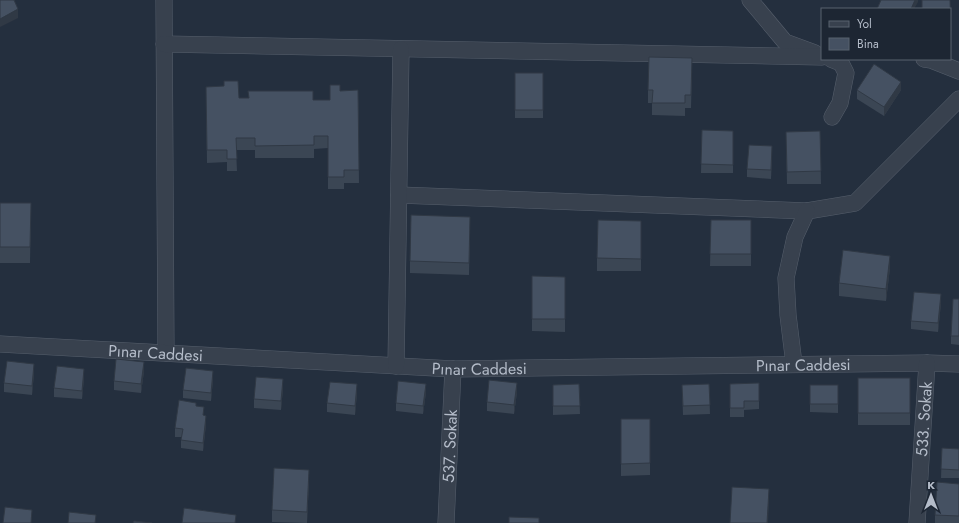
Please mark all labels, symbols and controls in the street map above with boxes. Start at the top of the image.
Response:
legend [821,8,951,60]
text: Yol [857,15,872,33]
text: Bina [857,35,879,53]
street label: Pınar Caddesi [108,339,204,367]
street label: Pınar Caddesi [756,353,851,377]
street label: Pınar Caddesi [431,357,527,381]
street label: 533. Sokak [910,380,938,457]
street label: 537. Sokak [437,408,463,483]
north arrow [911,475,951,515]
text: K [927,477,935,493]

